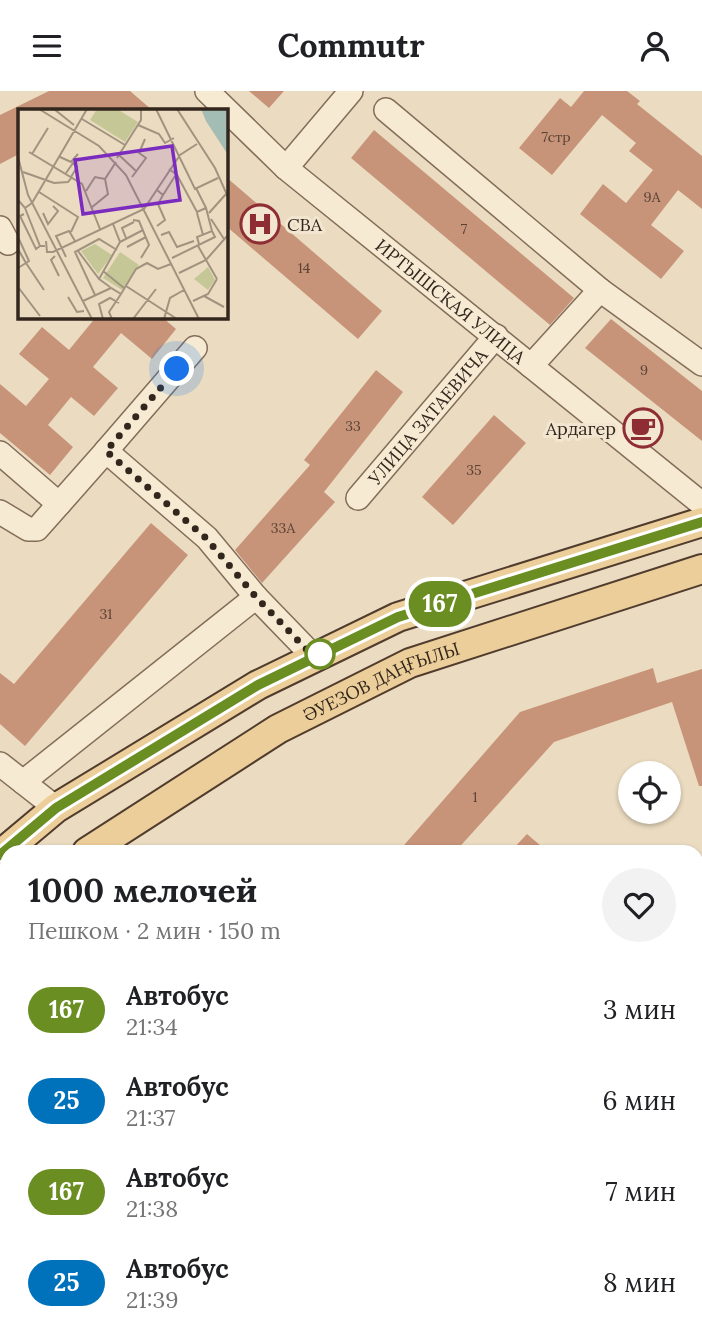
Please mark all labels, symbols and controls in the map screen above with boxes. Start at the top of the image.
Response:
text: Commutr [277,25,425,66]
icon: menu [28,27,66,65]
icon: person [636,27,674,65]
inset map [18,109,228,319]
house number: 7стр [541,128,571,146]
house number: 9А [644,188,661,206]
hospital icon: СВА [239,203,281,245]
place label: СВА [287,213,323,236]
house number: 7 [461,220,468,238]
street label: ИРТЫШСКАЯ УЛИЦА [371,233,531,369]
house number: 14 [298,259,311,277]
street label: УЛИЦА ЗАТАЕВИЧА [362,343,492,490]
your location [159,351,194,386]
house number: 9 [640,361,648,379]
cafe icon: Ардагер [622,407,664,449]
house number: 33 [345,417,361,435]
place label: Ардагер [545,417,616,440]
house number: 35 [466,461,482,479]
house number: 33А [271,519,295,537]
line badge: 167 [400,581,480,627]
text: 167 [423,588,457,619]
house number: 31 [100,605,112,623]
street label: ӘУЕЗОВ ДАҢҒЫЛЫ [299,636,462,726]
unlabelled marker [305,639,335,669]
map controls [618,761,681,824]
button: locate [618,761,681,824]
house number: 1 [472,788,478,806]
button: heart [602,868,676,942]
text: 1000 мелочей [28,869,257,911]
text: Пешком · 2 мин · 150 m [28,916,281,945]
text: Автобус [126,979,229,1012]
text: 3 мин [603,993,676,1026]
text: 167 [49,994,84,1025]
text: 21:34 [126,1012,178,1041]
text: Автобус [126,1070,229,1103]
text: 6 мин [602,1084,676,1117]
text: 25 [54,1085,79,1116]
text: 21:37 [126,1103,175,1132]
text: Автобус [126,1161,229,1194]
text: 7 мин [606,1175,676,1208]
text: 167 [49,1176,84,1207]
text: 21:38 [126,1194,178,1223]
text: Автобус [126,1252,229,1285]
text: 8 мин [603,1266,676,1299]
text: 25 [54,1267,79,1298]
text: 21:39 [126,1285,179,1314]

